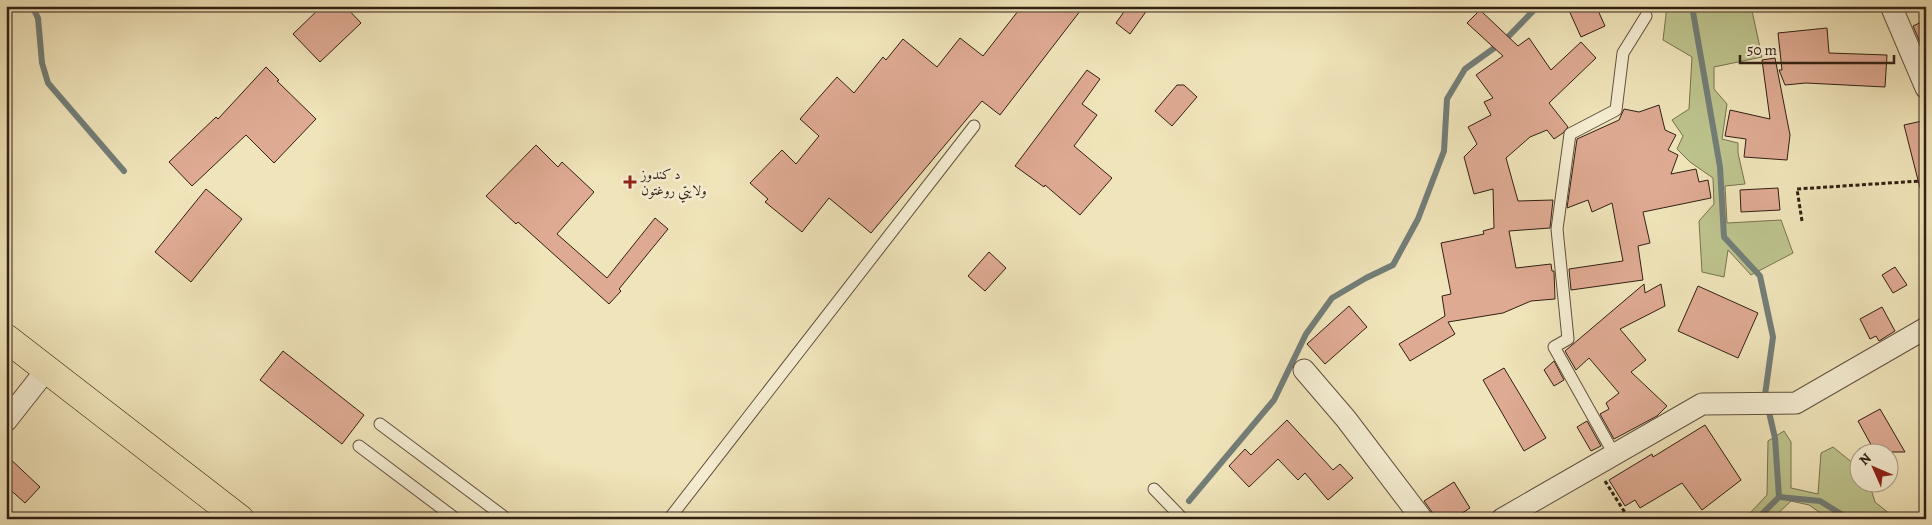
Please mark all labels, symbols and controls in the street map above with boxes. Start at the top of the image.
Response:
scale bar [1740,32,1893,64]
text: 50 m [1747,40,1777,60]
place label: د کندوز ولایتي روغتون [639,165,707,203]
marker: د کندوز ولایتي روغتون [623,175,637,189]
north arrow [1850,442,1900,492]
text: N [1855,449,1875,469]

